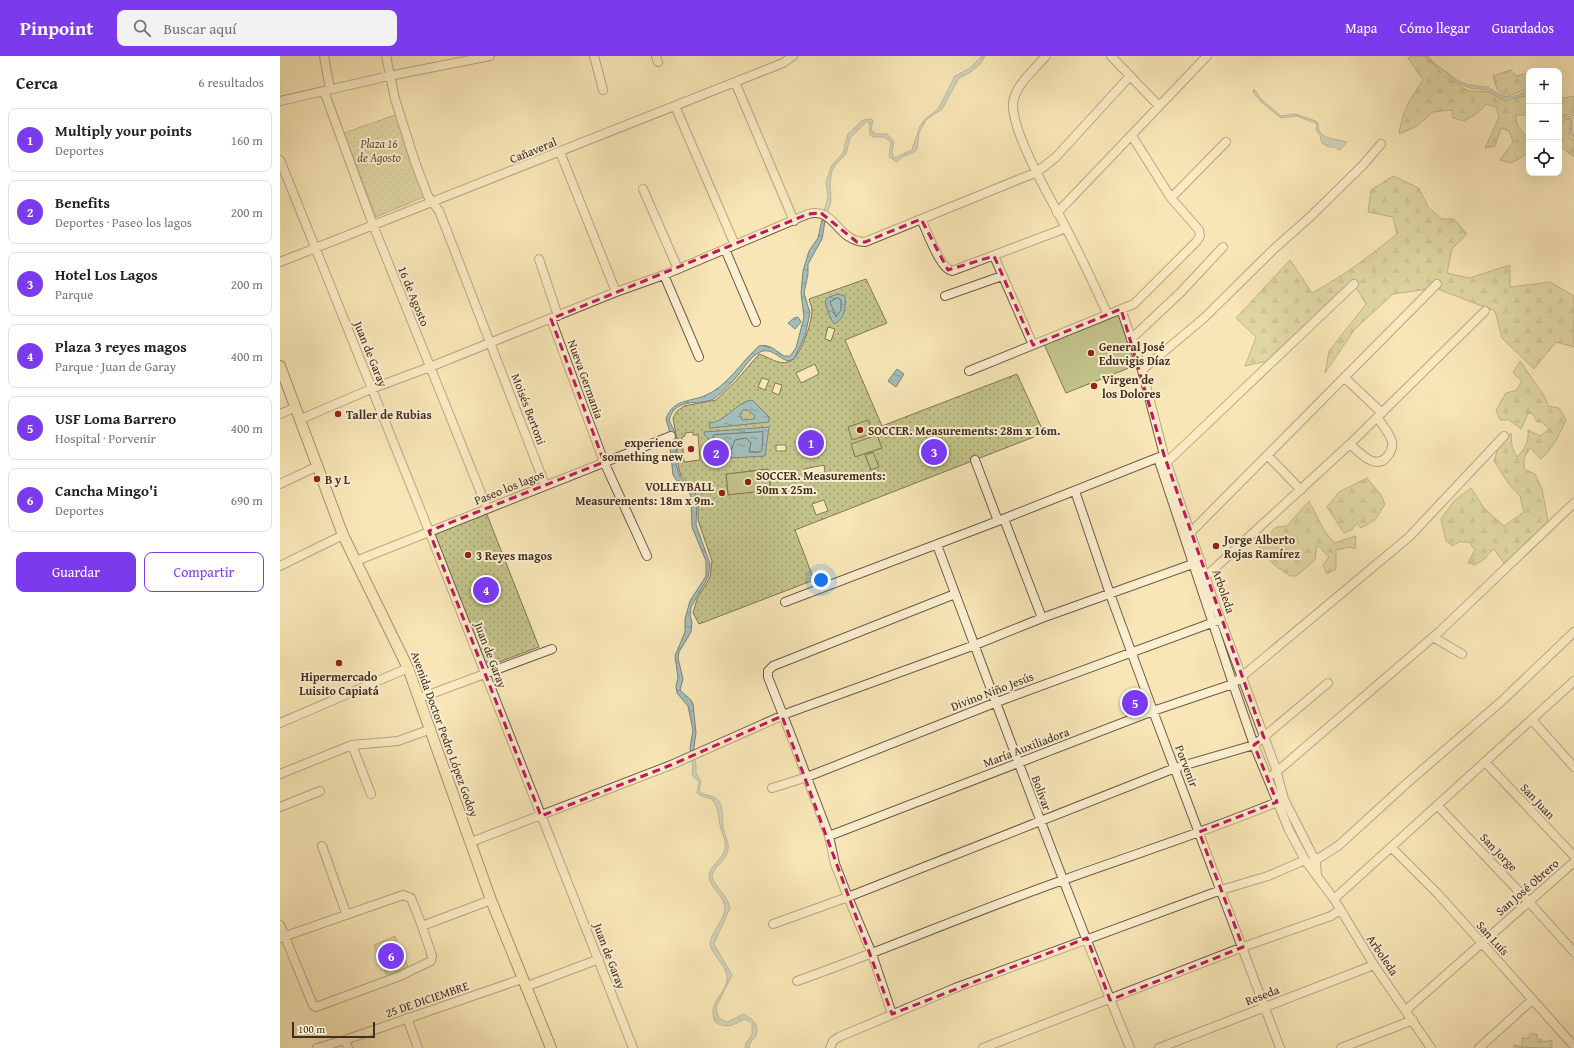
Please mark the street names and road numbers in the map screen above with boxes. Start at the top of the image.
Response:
street label: Cañaveral [507,133,560,167]
street label: 16 de Agosto [394,263,434,329]
street label: Juan de Garay [349,317,392,389]
street label: Nueva Germania [564,337,608,421]
street label: Moisés Bertoni [508,371,551,448]
street label: Paseo los lagos [471,465,547,509]
street label: Arboleda [1209,567,1240,616]
street label: Juan de Garay [470,618,511,690]
street label: Avenida Doctor Pedro López Godoy [407,649,483,819]
street label: Divino Niño Jesús [948,667,1036,715]
street label: María Auxiliadora [981,723,1072,771]
street label: Porvenir [1171,742,1203,790]
street label: Bolivar [1028,773,1056,813]
street label: San Juan [1517,779,1559,823]
street label: San Jorge [1476,829,1522,875]
street label: San José Obrero [1492,855,1562,919]
street label: San Luís [1473,917,1513,959]
street label: Juan de Garay [589,919,630,991]
street label: Arboleda [1363,931,1403,979]
street label: 25 DE DICIEMBRE [383,977,471,1021]
street label: Reseda [1243,981,1282,1009]

